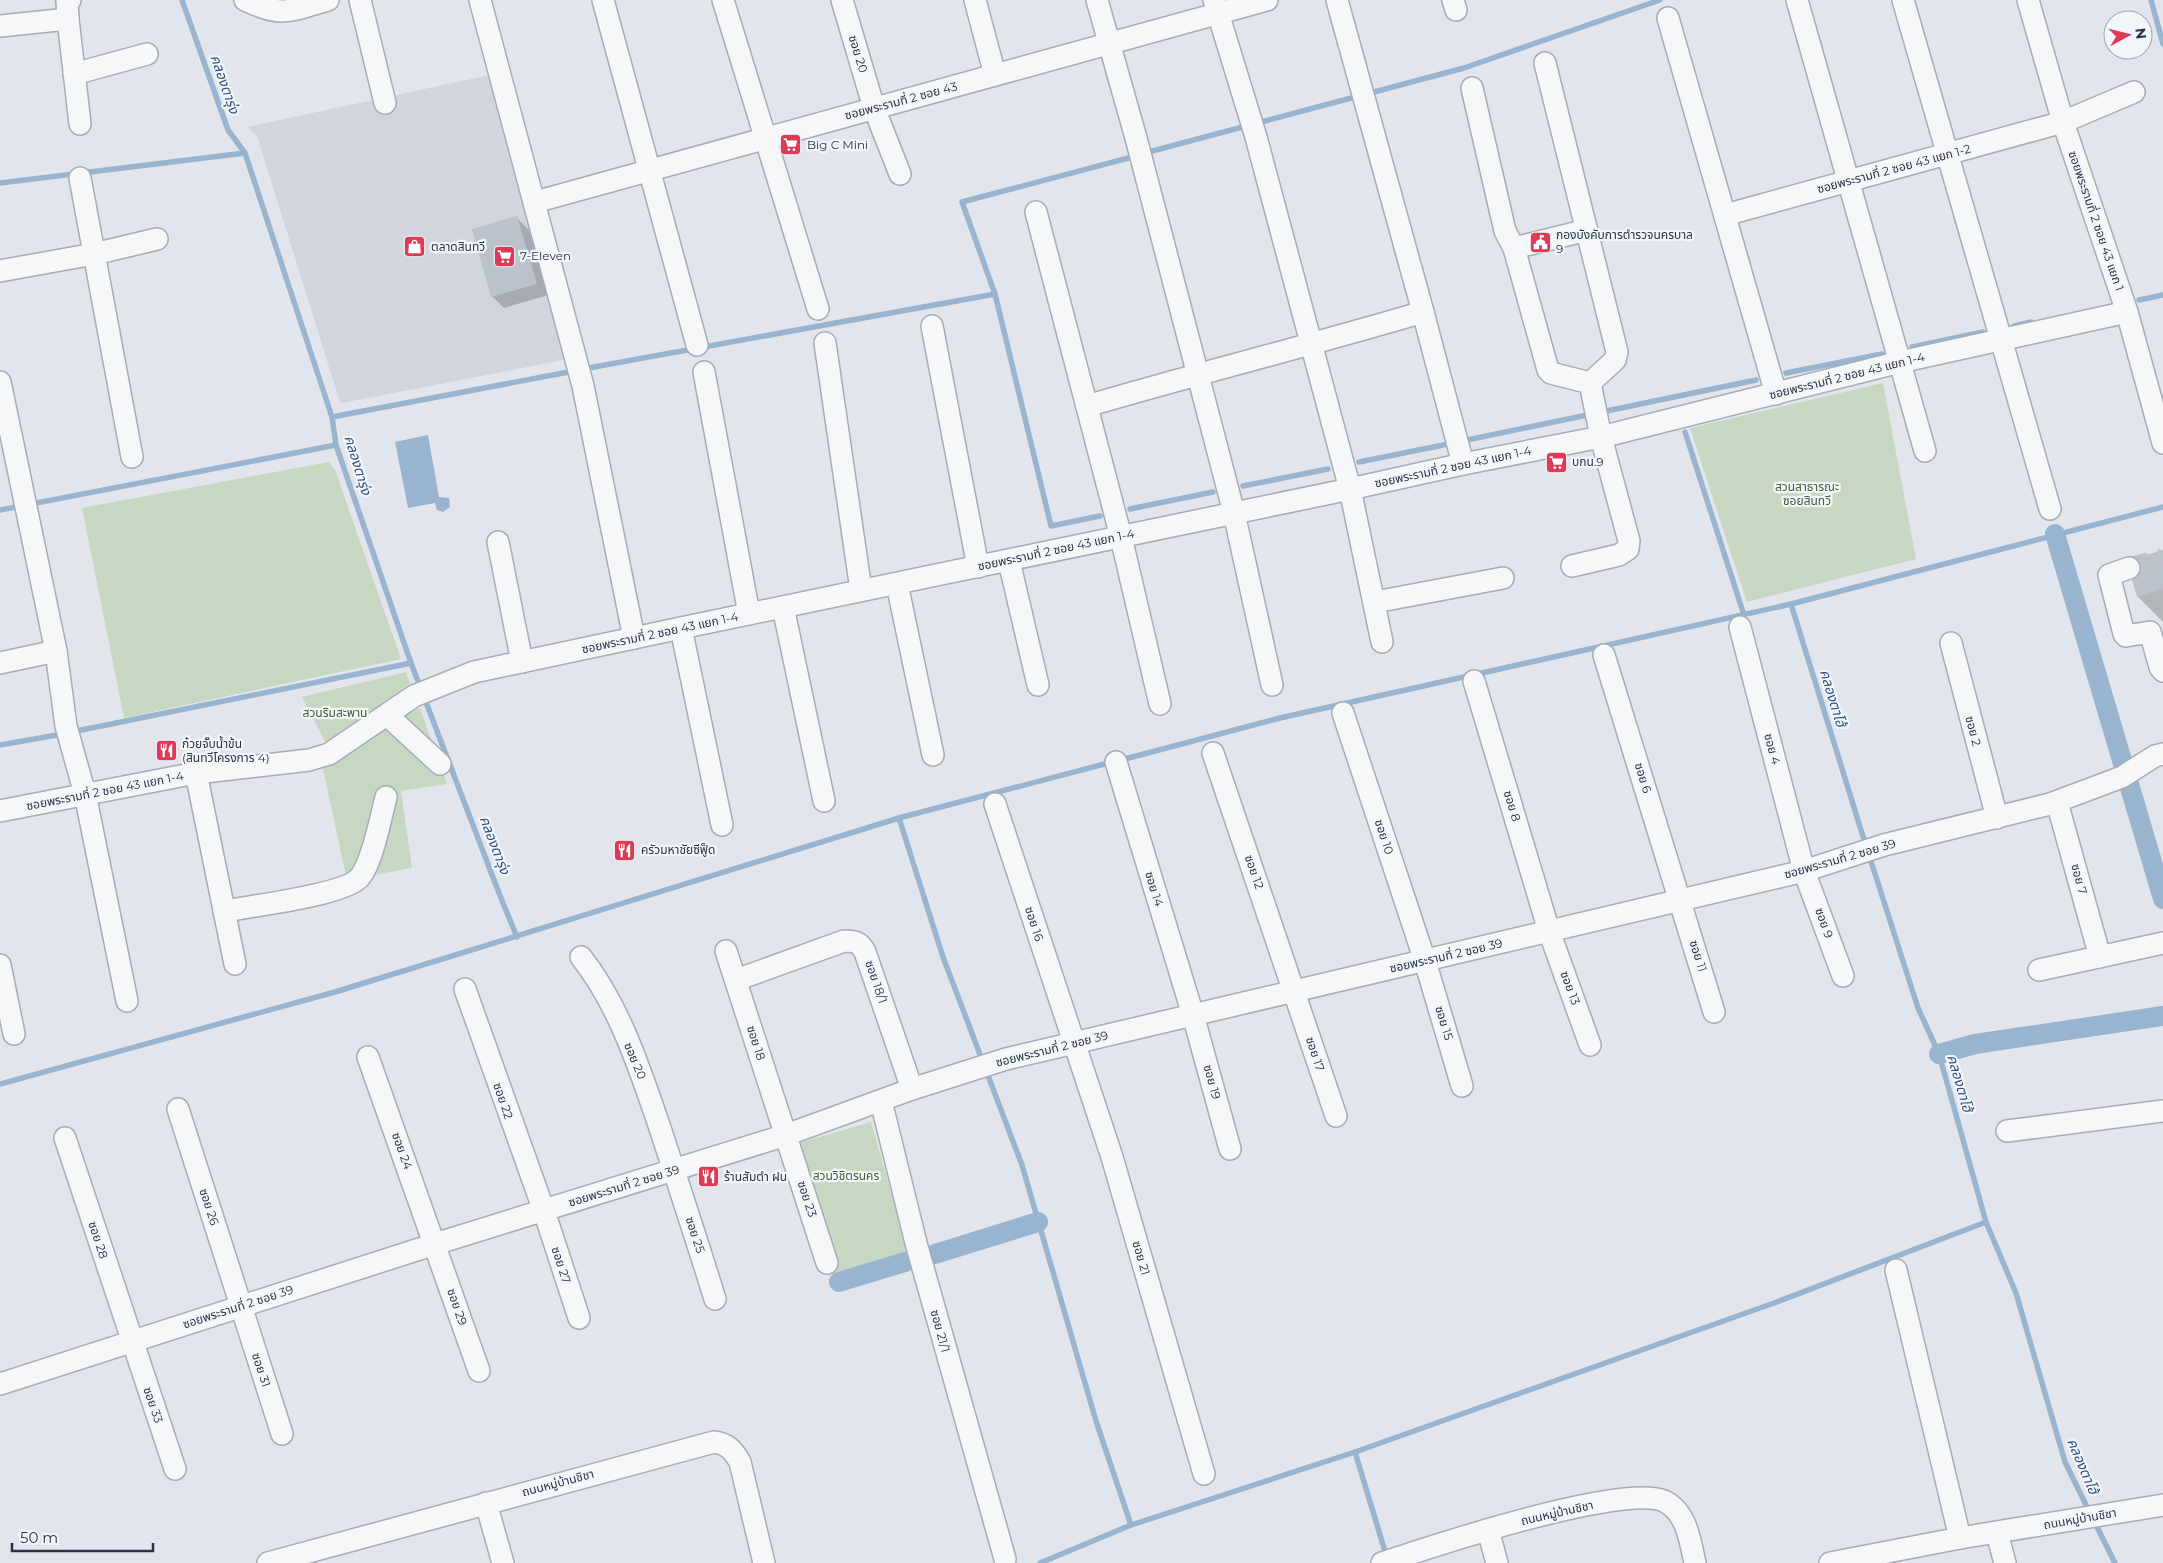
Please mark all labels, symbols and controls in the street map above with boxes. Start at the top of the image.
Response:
north arrow [2103,10,2153,60]
text: N [2131,27,2151,40]
street label: ซอย 20 [846,33,871,75]
water label: คลองตารุ่ง [207,52,244,117]
street label: ซอยพระรามที่ 2 ซอย 43 [843,77,959,123]
supermarket icon: Big C Mini [779,133,803,157]
place label: Big C Mini [807,137,868,152]
street label: ซอยพระรามที่ 2 ซอย 43 แยก 1-2 [1815,140,1973,196]
street label: ซอยพระรามที่ 2 ซอย 43 แยก 1 [2065,148,2128,293]
place label: กองบังคับการตำรวจนครบาล 9 [1556,227,1693,256]
public building icon: กองบังคับการตำรวจนครบาล 9 [1528,230,1552,254]
shop icon: ตลาดสินทวี [403,235,427,259]
place label: ตลาดสินทวี [431,239,485,254]
supermarket icon: 7-Eleven [492,244,516,268]
place label: 7-Eleven [520,248,571,263]
street label: ซอยพระรามที่ 2 ซอย 43 แยก 1-4 [1767,348,1926,402]
water label: คลองตารุ่ง [340,433,376,498]
street label: ซอยพระรามที่ 2 ซอย 43 แยก 1-4 [1373,442,1533,490]
supermarket icon: บกน.9 [1544,450,1568,474]
place label: บกน.9 [1572,454,1604,469]
park label: สวนสาธารณะ ซอยสินทวี [1775,479,1839,508]
street label: ซอยพระรามที่ 2 ซอย 43 แยก 1-4 [976,525,1136,573]
street label: ซอยพระรามที่ 2 ซอย 43 แยก 1-4 [580,608,740,656]
water label: คลองตาโฮ้ [1816,667,1851,731]
park label: สวนริมสะพาน [303,705,367,720]
street label: ซอย 2 [1962,714,1985,748]
street label: ซอย 4 [1761,732,1784,766]
place label: ก๋วยจั๊บน้ำข้น (สินทวีโครงการ 4) [182,735,270,765]
restaurant icon: ก๋วยจั๊บน้ำข้น (สินทวีโครงการ 4) [154,739,178,763]
street label: ซอย 6 [1632,761,1655,795]
street label: ซอยพระรามที่ 2 ซอย 43 แยก 1-4 [25,767,185,813]
street label: ซอย 8 [1501,789,1524,823]
water label: คลองตารุ่ง [476,813,515,878]
street label: ซอย 10 [1372,817,1397,856]
street label: ซอยพระรามที่ 2 ซอย 39 [1782,834,1897,882]
restaurant icon: ครัวมหาชัยซีฟู็ด [613,838,637,862]
place label: ครัวมหาชัยซีฟู็ด [641,842,715,857]
street label: ซอย 12 [1242,853,1267,891]
street label: ซอย 7 [2068,862,2091,896]
street label: ซอย 14 [1142,869,1167,908]
street label: ซอย 16 [1022,905,1047,943]
street label: ซอย 9 [1812,906,1837,940]
street label: ซอยพระรามที่ 2 ซอย 39 [1388,934,1504,976]
street label: ซอย 11 [1687,938,1710,974]
street label: ซอย 18/1 [862,958,891,1005]
street label: ซอย 13 [1557,969,1584,1007]
street label: ซอย 15 [1432,1004,1457,1042]
street label: ซอย 18 [744,1023,769,1063]
street label: ซอยพระรามที่ 2 ซอย 39 [994,1026,1110,1070]
street label: ซอย 17 [1303,1035,1328,1073]
street label: ซอย 20 [621,1040,650,1082]
water label: คลองตาโฮ้ [1943,1052,1977,1116]
street label: ซอย 19 [1201,1063,1224,1101]
street label: ซอย 22 [490,1081,517,1121]
street label: ซอย 24 [389,1130,416,1171]
street label: ซอยพระรามที่ 2 ซอย 39 [566,1161,681,1210]
restaurant icon: ร้านสัมตำ ฝน [696,1165,720,1189]
park label: สวนวิชิตรนคร [813,1168,879,1183]
place label: ร้านสัมตำ ฝน [724,1169,787,1184]
street label: ซอย 23 [795,1179,820,1219]
street label: ซอย 26 [196,1186,222,1227]
street label: ซอย 25 [683,1215,708,1255]
street label: ซอย 28 [85,1219,112,1261]
street label: ซอย 21 [1129,1239,1154,1277]
street label: ซอย 27 [549,1245,574,1285]
street label: ซอยพระรามที่ 2 ซอย 39 [180,1281,295,1331]
street label: ซอย 29 [444,1286,471,1327]
street label: ซอย 21/1 [928,1308,953,1354]
street label: ซอย 31 [249,1351,274,1389]
street label: ซอย 33 [140,1385,167,1425]
water label: คลองตาโฮ้ [2063,1435,2104,1499]
street label: ถนนหมู่บ้านชิชา [520,1466,596,1499]
street label: ถนนหมู่บ้านชิชา [1519,1497,1595,1528]
street label: ถนนหมู่บ้านชิชา [2042,1505,2118,1532]
scale bar [12,1520,154,1552]
text: 50 m [20,1528,58,1547]

